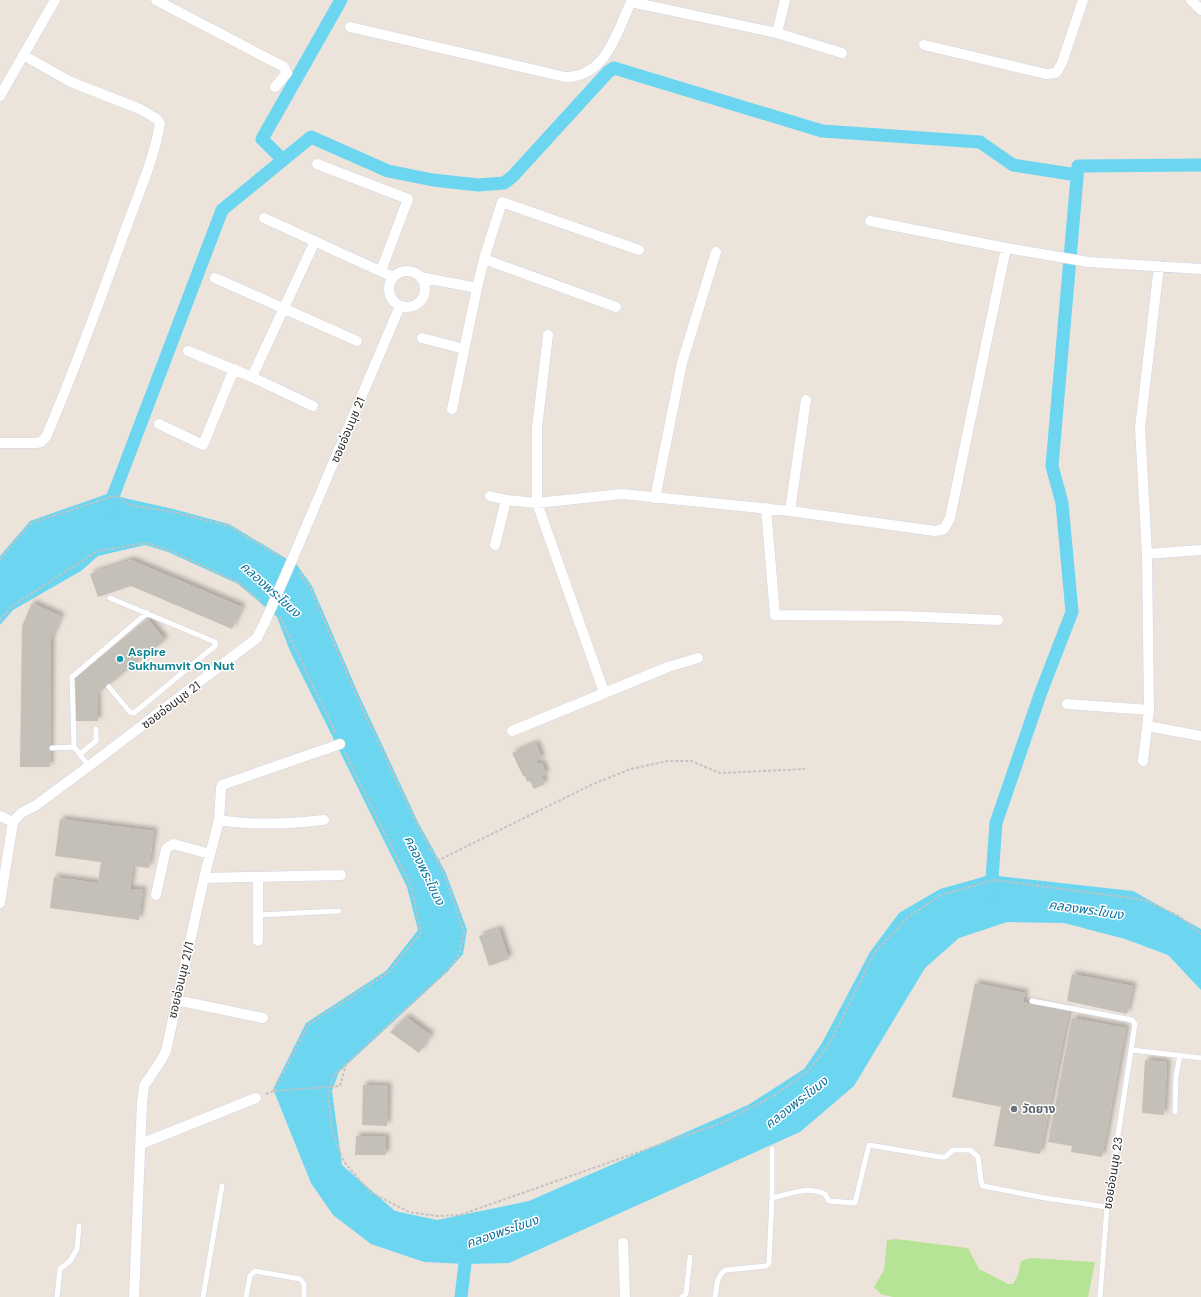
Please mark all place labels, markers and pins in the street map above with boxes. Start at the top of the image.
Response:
place label: Aspire Sukhumvit On Nut [128,644,235,674]
marker: Aspire Sukhumvit On Nut [115,654,125,664]
place label: วัดยาง [1022,1101,1055,1117]
marker: วัดยาง [1009,1104,1019,1114]

